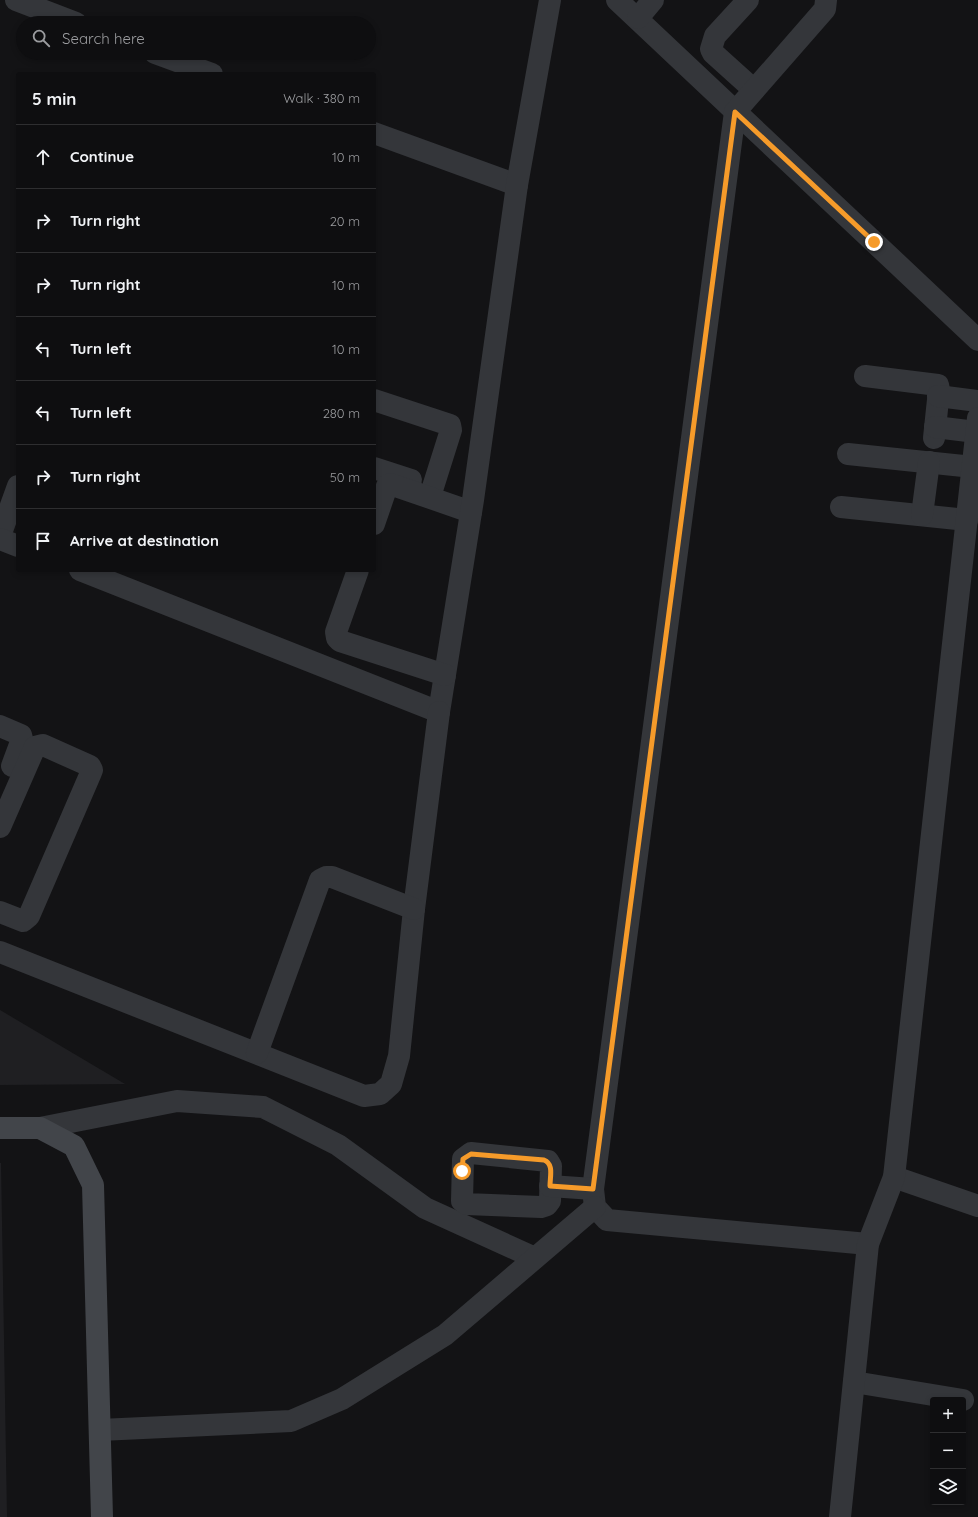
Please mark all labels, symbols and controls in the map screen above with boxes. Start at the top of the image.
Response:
search box [16,16,376,60]
icon: search [30,27,52,49]
text: Search here [62,29,145,48]
text: 5 min [32,88,76,109]
text: Walk · 380 m [283,90,360,106]
icon: ahead [32,146,54,168]
text: Continue [70,147,134,166]
text: 10 m [332,149,360,165]
icon: right [32,210,54,232]
text: Turn right [70,211,141,230]
text: 20 m [330,213,360,229]
route end [865,233,883,251]
icon: right [32,274,54,296]
text: Turn right [70,275,141,294]
text: 10 m [332,277,360,293]
icon: left [32,338,54,360]
text: Turn left [70,339,132,358]
text: 10 m [332,341,360,357]
icon: left [32,402,54,424]
text: Turn left [70,403,132,422]
text: 280 m [323,405,360,421]
icon: right [32,466,54,488]
text: Turn right [70,467,141,486]
text: 50 m [330,469,360,485]
icon: arrive [32,530,54,552]
text: Arrive at destination [70,531,219,550]
route start [453,1162,471,1180]
map controls [930,1397,966,1505]
button: + [930,1397,966,1433]
button: − [930,1433,966,1469]
button: layers [930,1469,966,1505]

